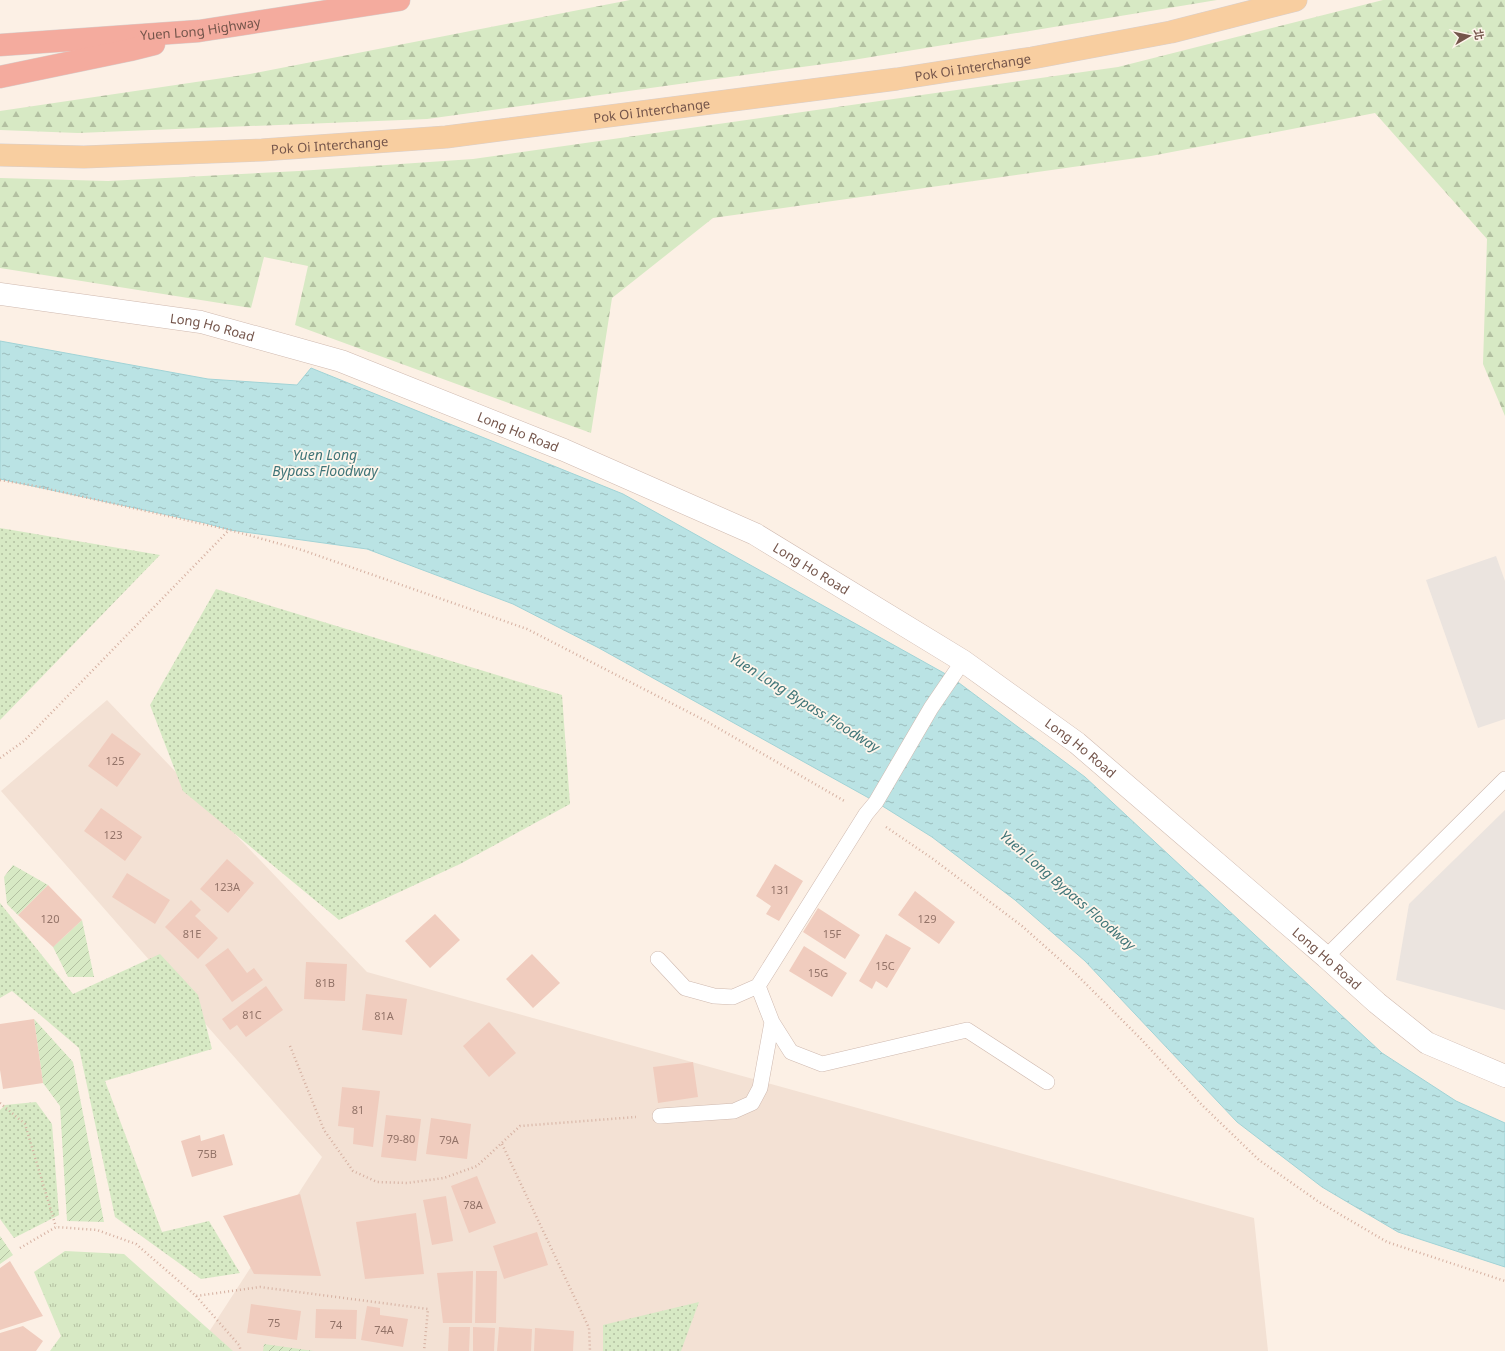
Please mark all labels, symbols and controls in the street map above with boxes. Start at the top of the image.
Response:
street label: Yuen Long Highway [139,13,262,44]
north arrow [1449,16,1489,56]
text: 北 [1471,28,1488,41]
street label: Pok Oi Interchange [913,49,1032,85]
street label: Pok Oi Interchange [592,94,711,127]
street label: Pok Oi Interchange [270,132,389,158]
street label: Long Ho Road [169,309,257,345]
street label: Long Ho Road [475,407,562,456]
water label: Yuen Long Bypass Floodway [272,445,379,480]
street label: Long Ho Road [770,538,853,599]
water label: Yuen Long Bypass Floodway [726,648,885,757]
street label: Long Ho Road [1041,714,1120,782]
house number: 125 [106,753,124,768]
water label: Yuen Long Bypass Floodway [996,826,1141,955]
house number: 123 [104,827,122,842]
house number: 123A [214,879,241,894]
house number: 131 [771,882,789,897]
house number: 120 [41,911,59,926]
house number: 129 [918,911,936,926]
street label: Long Ho Road [1289,923,1365,994]
house number: 81E [183,926,201,941]
house number: 15F [823,926,841,941]
house number: 15C [875,958,895,973]
house number: 15G [808,965,828,980]
house number: 81B [315,975,335,990]
house number: 81C [242,1007,262,1022]
house number: 81A [374,1008,395,1023]
house number: 81 [352,1102,364,1117]
house number: 79-80 [387,1131,415,1146]
house number: 79A [439,1132,460,1147]
house number: 75B [197,1146,217,1161]
house number: 78A [463,1197,484,1212]
house number: 75 [268,1315,280,1330]
house number: 74 [330,1317,343,1332]
house number: 74A [374,1322,395,1337]

